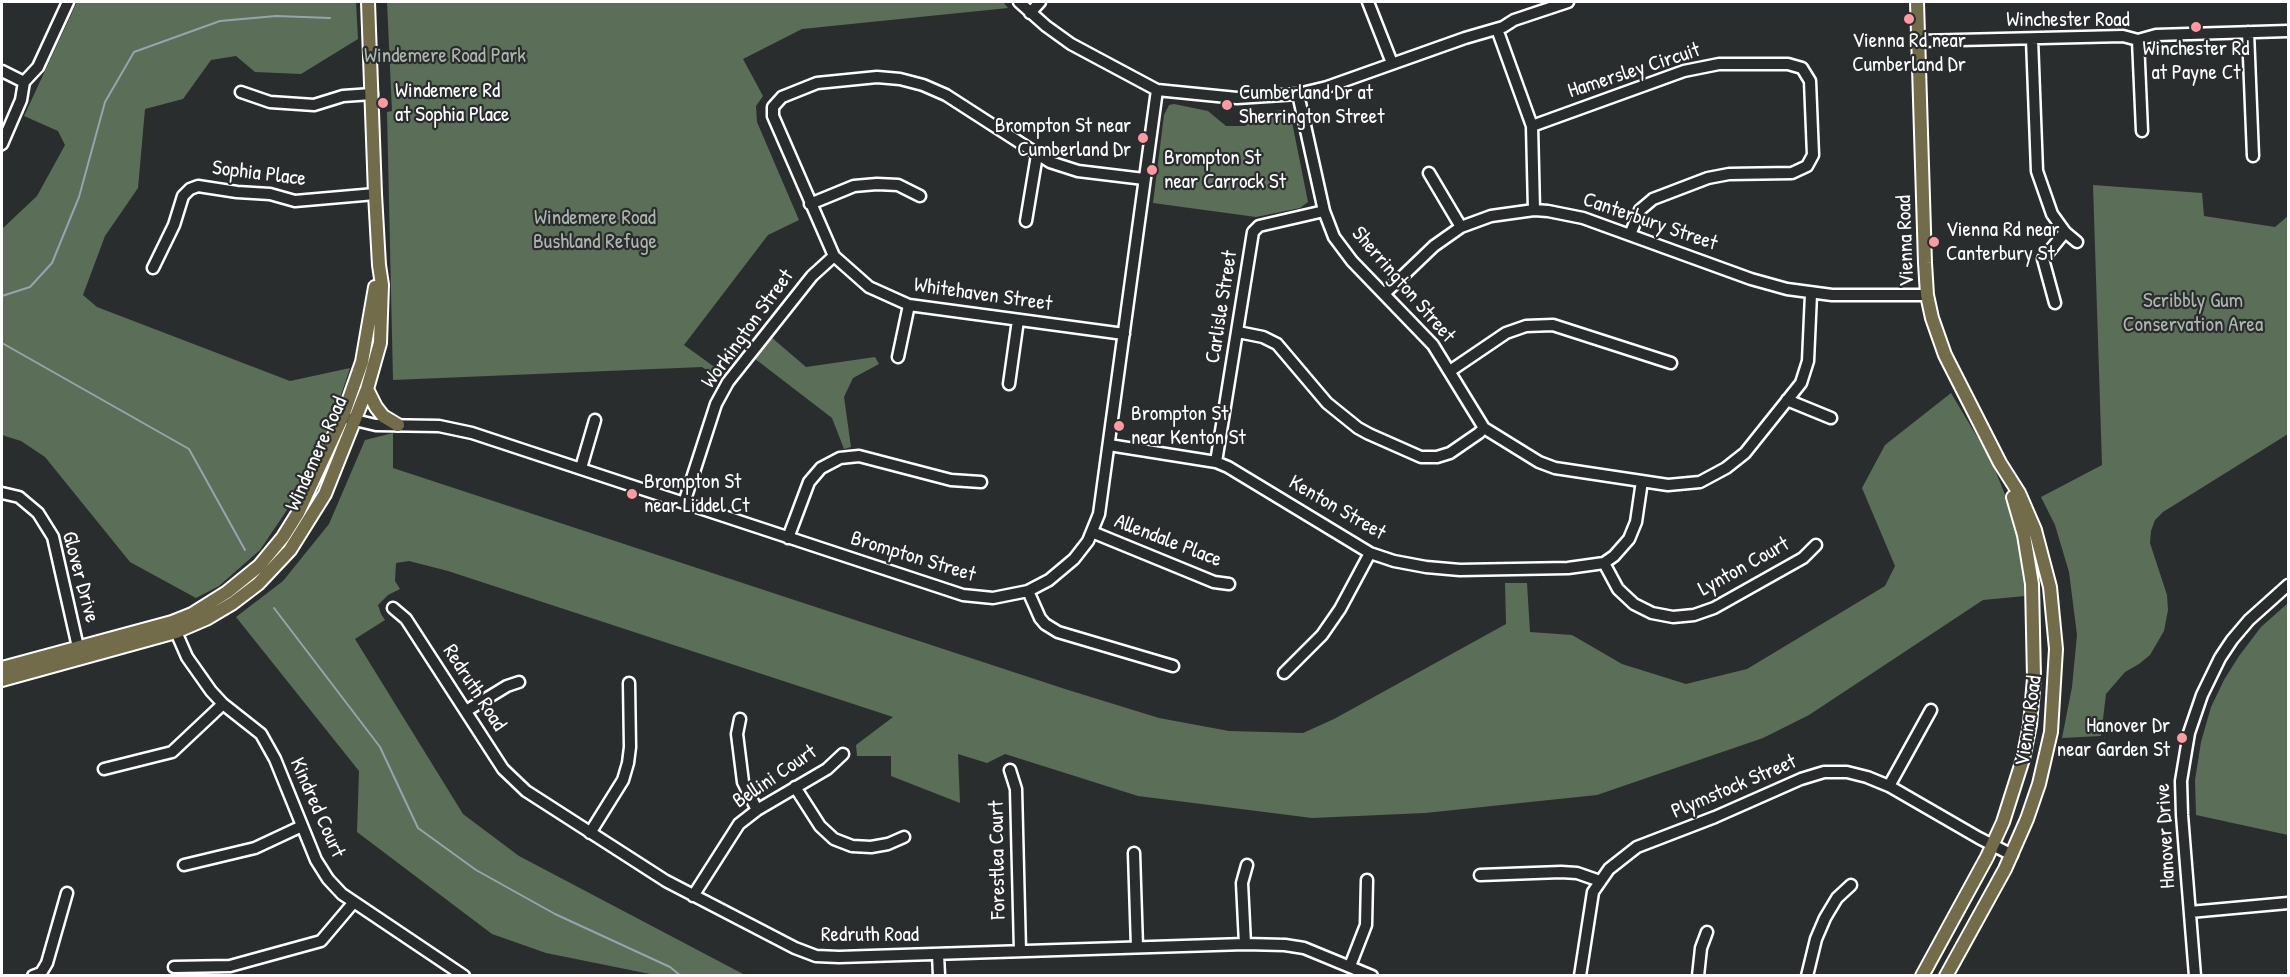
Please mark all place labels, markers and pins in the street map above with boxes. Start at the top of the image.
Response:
marker: Vienna Rd near Cumberland Dr [1902,12,1916,26]
marker: Winchester Rd at Payne Ct [2189,20,2203,34]
place label: Vienna Rd near Cumberland Dr [1852,28,1966,78]
place label: Winchester Rd at Payne Ct [2143,36,2249,86]
place label: Windemere Rd at Sophia Place [395,78,509,128]
place label: Cumberland Dr at Sherrington Street [1239,80,1384,130]
marker: Windemere Rd at Sophia Place [376,96,390,110]
marker: Cumberland Dr at Sherrington Street [1220,98,1234,112]
place label: Brompton St near Cumberland Dr [995,113,1131,163]
marker: Brompton St near Cumberland Dr [1136,131,1150,145]
place label: Brompton St near Carrock St [1164,145,1286,195]
marker: Brompton St near Carrock St [1145,163,1159,177]
place label: Vienna Rd near Canterbury St [1946,217,2060,267]
marker: Vienna Rd near Canterbury St [1927,235,1941,249]
place label: Brompton St near Kenton St [1131,401,1246,451]
marker: Brompton St near Kenton St [1112,419,1126,433]
place label: Brompton St near Liddel Ct [644,469,749,519]
marker: Brompton St near Liddel Ct [625,487,639,501]
place label: Hanover Dr near Garden St [2057,713,2170,763]
marker: Hanover Dr near Garden St [2175,731,2189,745]

